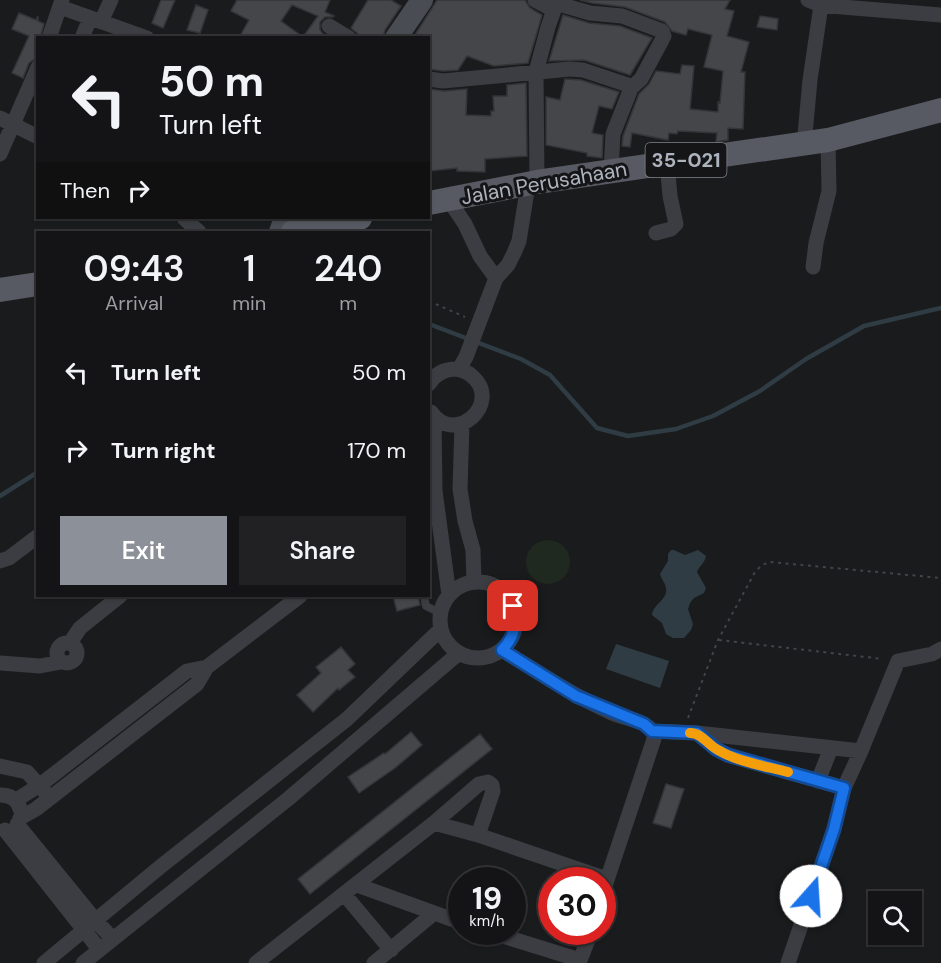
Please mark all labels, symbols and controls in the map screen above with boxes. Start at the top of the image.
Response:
text: 50 m [159,54,264,109]
icon: left [60,60,138,138]
text: Turn left [159,107,262,142]
road number: 35-021 [646,143,726,177]
street label: Jalan Perusahaan [459,155,629,211]
icon: right [122,174,155,207]
text: Then [60,176,110,205]
text: 09:43 [84,245,185,292]
text: 1 [243,245,256,292]
text: 240 [314,245,382,292]
text: Arrival [105,290,163,316]
text: min [232,290,266,316]
text: m [339,290,357,316]
icon: left [60,356,93,389]
text: Turn left [111,358,201,387]
text: 50 m [352,358,406,387]
icon: right [60,434,93,467]
text: Turn right [111,436,216,465]
text: 170 m [347,436,406,465]
button: Exit [60,516,227,585]
button: Share [239,516,406,585]
pin [487,580,538,631]
icon: arrive [496,589,529,622]
position arrow [779,864,843,928]
speed limit sign: 30 [538,867,616,945]
text: 19 [472,879,502,918]
map controls [868,891,922,945]
button: search [868,891,922,945]
text: km/h [469,911,505,931]

